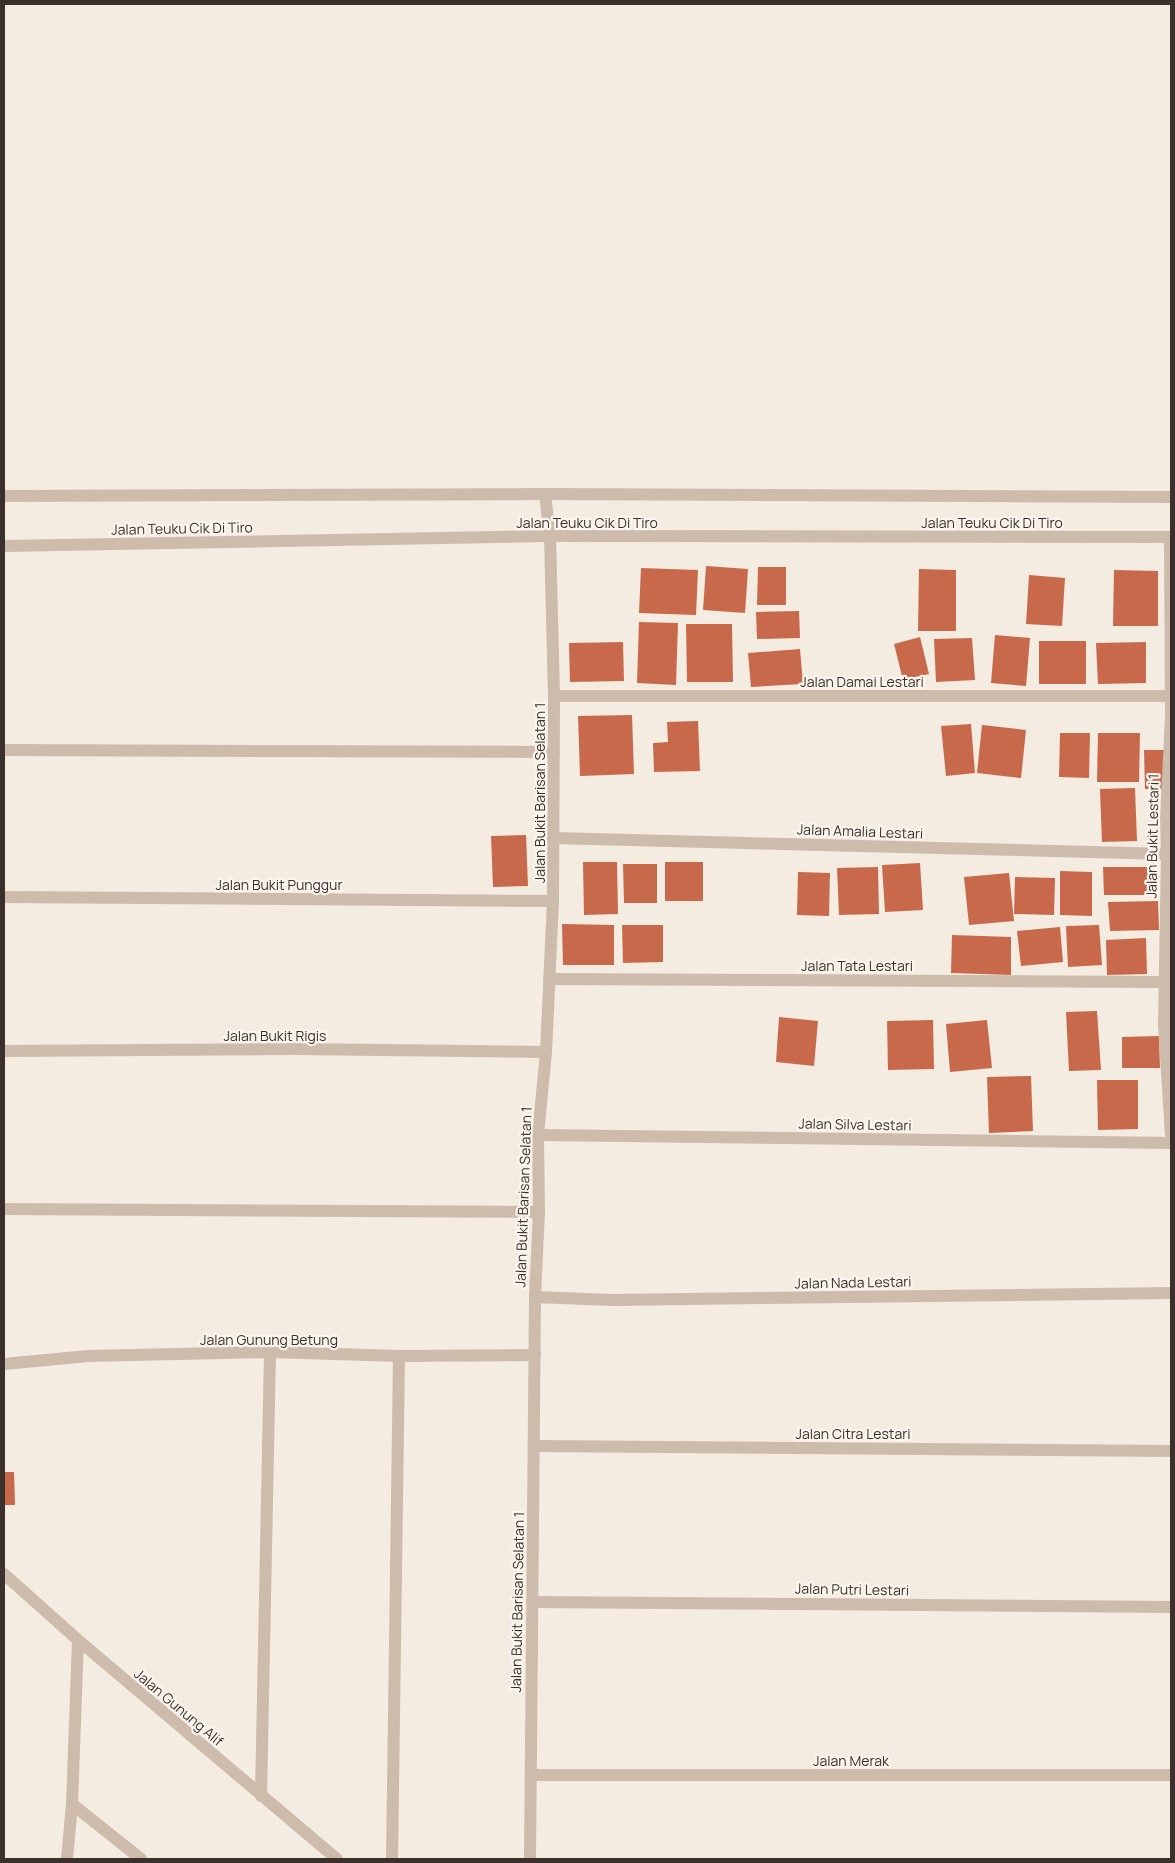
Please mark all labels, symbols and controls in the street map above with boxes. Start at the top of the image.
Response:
street label: Jalan Teuku Cik Di Tiro [516,513,658,532]
street label: Jalan Teuku Cik Di Tiro [921,513,1063,532]
street label: Jalan Teuku Cik Di Tiro [111,517,253,539]
street label: Jalan Damai Lestari [800,672,924,691]
street label: Jalan Bukit Barisan Selatan 1 [530,703,549,883]
street label: Jalan Bukit Lestari 1 [1141,774,1163,898]
street label: Jalan Amalia Lestari [796,819,924,843]
street label: Jalan Bukit Punggur [216,875,342,894]
street label: Jalan Tata Lestari [801,956,913,975]
street label: Jalan Bukit Rigis [224,1026,326,1045]
street label: Jalan Bukit Barisan Selatan 1 [510,1106,536,1288]
street label: Jalan Silva Lestari [798,1114,912,1134]
street label: Jalan Nada Lestari [794,1271,912,1293]
street label: Jalan Gunung Betung [200,1330,338,1349]
street label: Jalan Citra Lestari [795,1424,911,1443]
street label: Jalan Bukit Barisan Selatan 1 [506,1512,528,1692]
street label: Jalan Putri Lestari [795,1579,909,1599]
street label: Jalan Gunung Alif [130,1664,228,1750]
street label: Jalan Merak [813,1751,890,1770]

